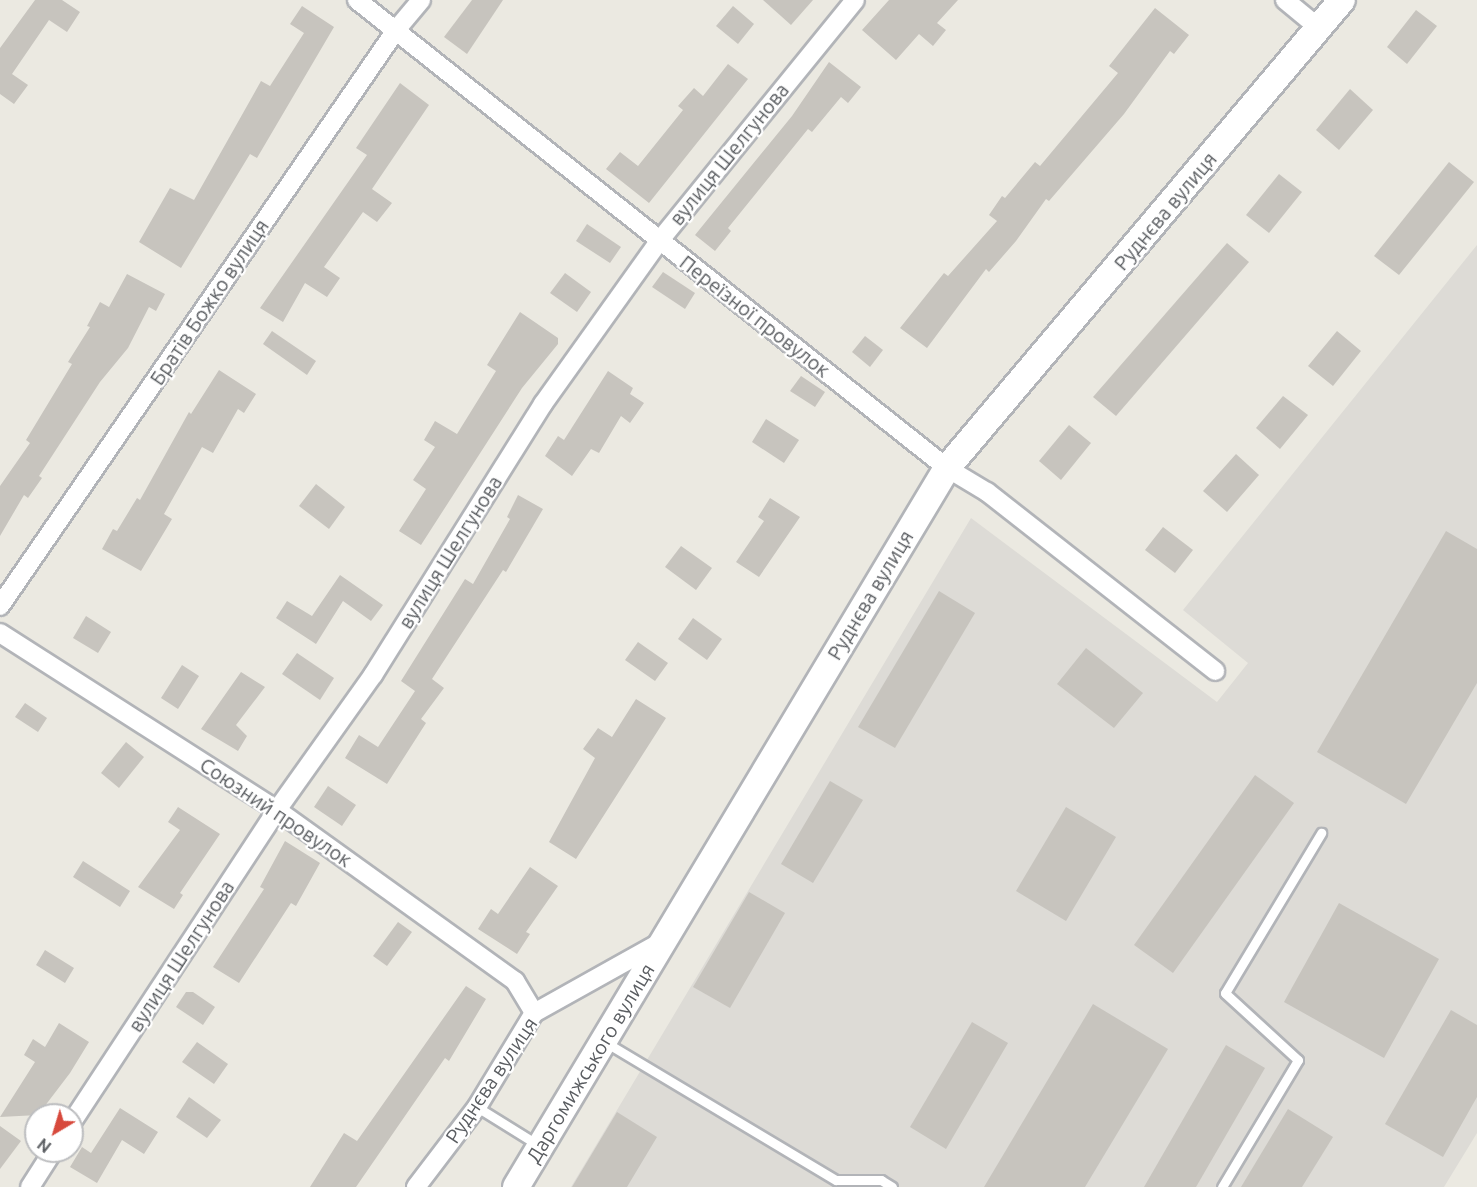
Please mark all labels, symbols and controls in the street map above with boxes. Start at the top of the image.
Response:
street label: вулиця Шелгунова [664,78,794,230]
street label: Руднєва вулиця [1109,147,1221,275]
street label: Братів Божко вулиця [145,215,273,389]
street label: Переїзної провулок [675,250,835,382]
street label: вулиця Шелгунова [393,471,507,633]
street label: Руднєва вулиця [822,526,918,664]
street label: Союзний провулок [195,752,357,872]
street label: вулиця Шелгунова [123,876,239,1036]
street label: Даргомижського вулиця [521,959,659,1167]
street label: Руднєва вулиця [440,1012,542,1148]
north arrow [24,1103,84,1163]
text: N [34,1135,54,1156]

